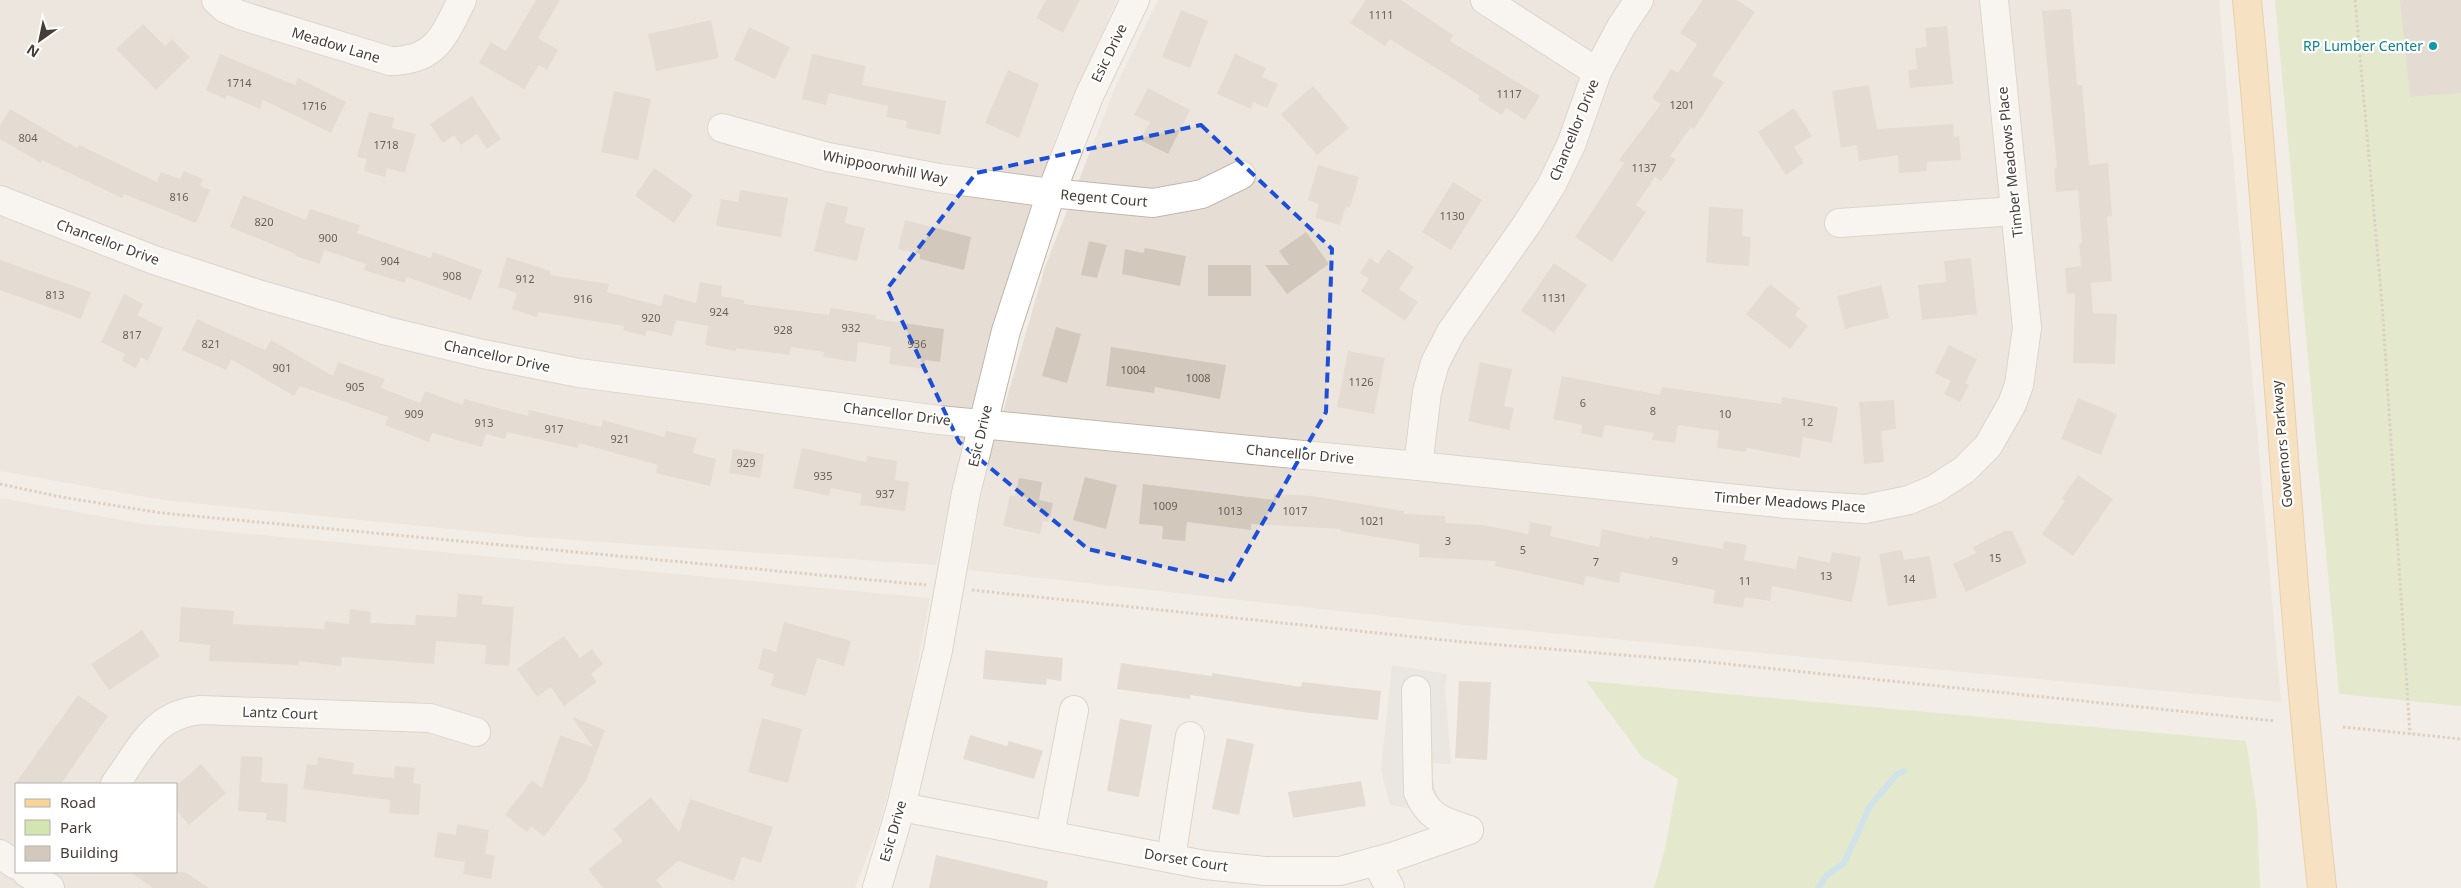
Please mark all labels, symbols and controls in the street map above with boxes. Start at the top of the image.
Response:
house number: 1111 [1368,7,1394,22]
north arrow [15,15,65,65]
street label: Esic Drive [1086,20,1131,85]
street label: Meadow Lane [290,22,383,67]
place label: RP Lumber Center [2303,36,2423,55]
text: N [23,40,43,62]
marker: RP Lumber Center [2427,40,2439,52]
house number: 1714 [226,75,252,90]
street label: Chancellor Drive [1544,76,1603,184]
house number: 1117 [1496,86,1522,101]
street label: Timber Meadows Place [1992,86,2027,238]
house number: 1201 [1669,97,1695,112]
house number: 1716 [301,98,327,113]
house number: 804 [19,130,38,145]
house number: 1718 [373,137,399,152]
street label: Whippoorwhill Way [821,145,950,188]
house number: 1137 [1631,160,1657,175]
street label: Regent Court [1060,184,1148,211]
house number: 816 [170,189,188,204]
house number: 1130 [1439,208,1465,223]
street label: Chancellor Drive [54,214,162,269]
house number: 820 [255,214,273,229]
house number: 900 [319,230,337,245]
house number: 904 [381,253,400,268]
house number: 908 [443,268,461,283]
house number: 912 [516,271,534,286]
house number: 813 [46,287,64,302]
house number: 1131 [1541,290,1567,305]
house number: 916 [574,291,592,306]
house number: 924 [710,304,729,319]
house number: 920 [642,310,660,325]
house number: 932 [842,320,860,335]
house number: 928 [774,322,792,337]
house number: 817 [123,327,141,342]
street label: Chancellor Drive [442,335,552,376]
house number: 821 [202,336,220,351]
house number: 936 [908,336,926,351]
house number: 901 [273,360,291,375]
house number: 1004 [1120,362,1146,377]
house number: 1008 [1185,370,1211,385]
house number: 1126 [1348,374,1374,389]
house number: 905 [346,379,364,394]
street label: Governors Parkway [2266,379,2297,509]
house number: 6 [1580,395,1586,410]
street label: Chancellor Drive [842,397,952,430]
street label: Esic Drive [963,403,996,469]
house number: 8 [1650,403,1656,418]
house number: 909 [405,406,423,421]
house number: 10 [1719,406,1731,421]
house number: 12 [1801,414,1813,429]
house number: 913 [475,415,493,430]
house number: 917 [545,421,563,436]
house number: 921 [611,431,629,446]
street label: Chancellor Drive [1245,439,1355,468]
house number: 929 [737,455,755,470]
house number: 935 [814,468,832,483]
house number: 937 [876,486,894,501]
street label: Timber Meadows Place [1714,487,1866,516]
house number: 1009 [1152,498,1178,513]
house number: 1013 [1217,503,1243,518]
house number: 1017 [1282,503,1308,518]
house number: 1021 [1359,513,1385,528]
house number: 3 [1445,533,1451,548]
house number: 5 [1520,542,1526,557]
house number: 15 [1989,550,2001,565]
house number: 9 [1672,553,1678,568]
house number: 7 [1593,554,1599,569]
house number: 13 [1820,568,1832,583]
house number: 14 [1903,571,1916,586]
house number: 11 [1739,573,1751,588]
street label: Lantz Court [242,702,318,723]
legend [15,783,178,873]
text: Road [60,792,96,812]
street label: Esic Drive [875,798,910,864]
text: Park [60,817,92,837]
text: Building [60,842,118,862]
street label: Dorset Court [1143,844,1229,876]

